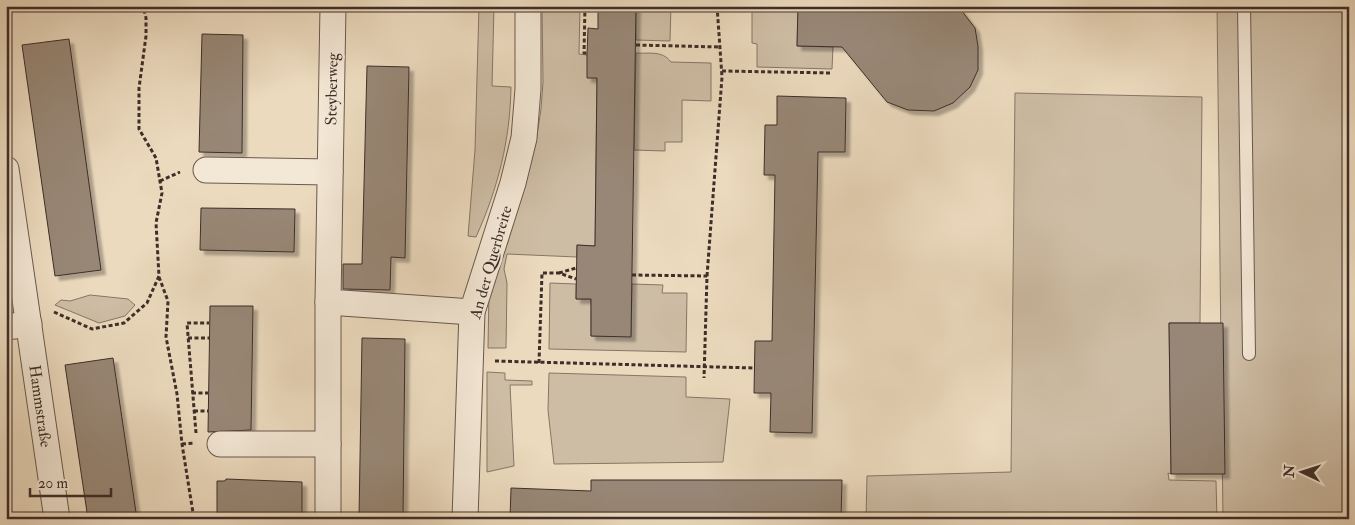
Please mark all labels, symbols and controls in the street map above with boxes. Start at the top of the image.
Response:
street label: Steyberweg [321,51,343,126]
street label: An der Querbreite [465,203,517,322]
street label: Hammstraße [24,364,56,449]
north arrow [1278,448,1328,498]
text: N [1281,464,1298,479]
scale bar [30,465,111,497]
text: 20 m [38,474,68,493]

